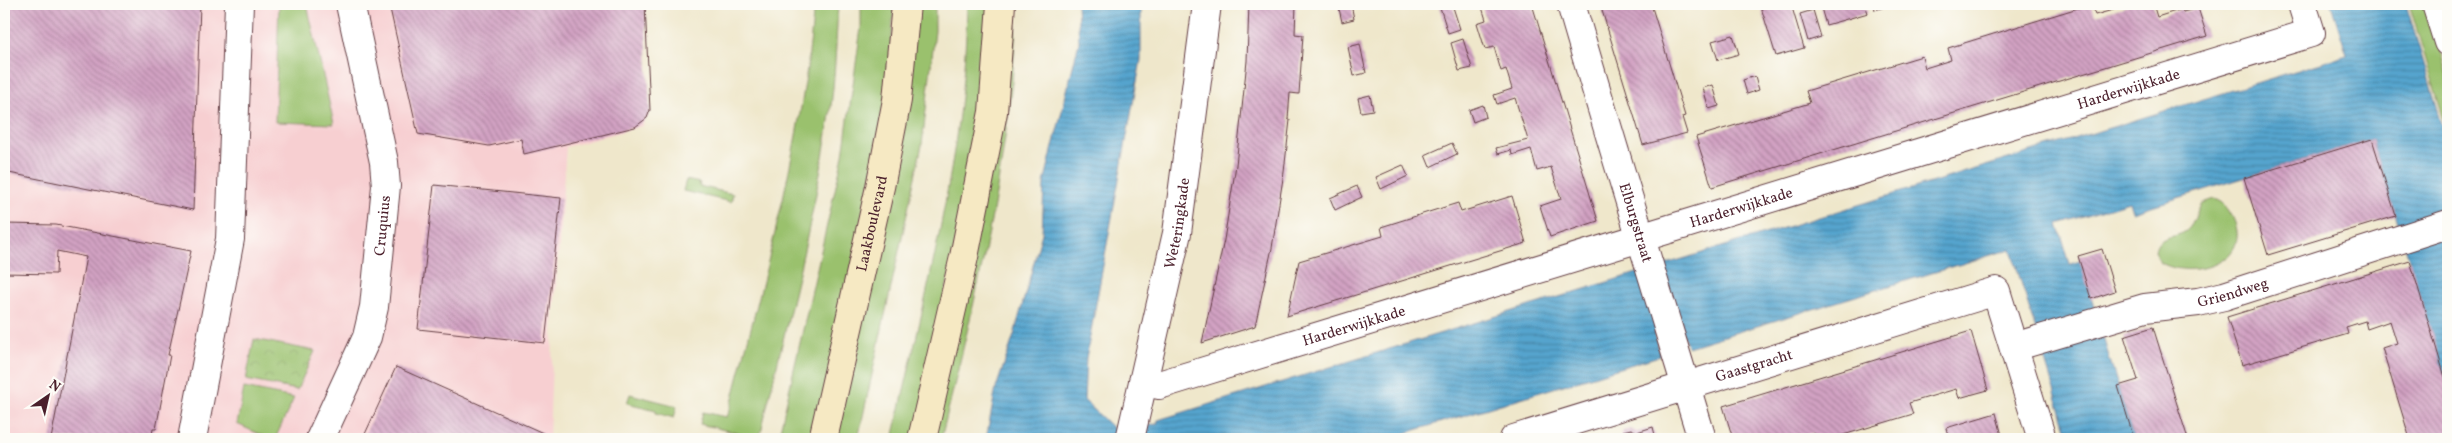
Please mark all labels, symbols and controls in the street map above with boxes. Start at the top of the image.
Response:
street label: Harderwijkkade [2075,65,2183,116]
street label: Laakboulevard [852,174,894,274]
street label: Weteringkade [1160,177,1196,271]
street label: Elburgstraat [1613,181,1657,265]
street label: Harderwijkkade [1688,183,1796,234]
street label: Cruquius [370,194,397,257]
street label: Griendweg [2196,273,2271,314]
street label: Harderwijkkade [1300,301,1408,353]
street label: Gaastgracht [1713,345,1796,388]
north arrow [22,370,72,420]
text: N [45,376,64,397]

